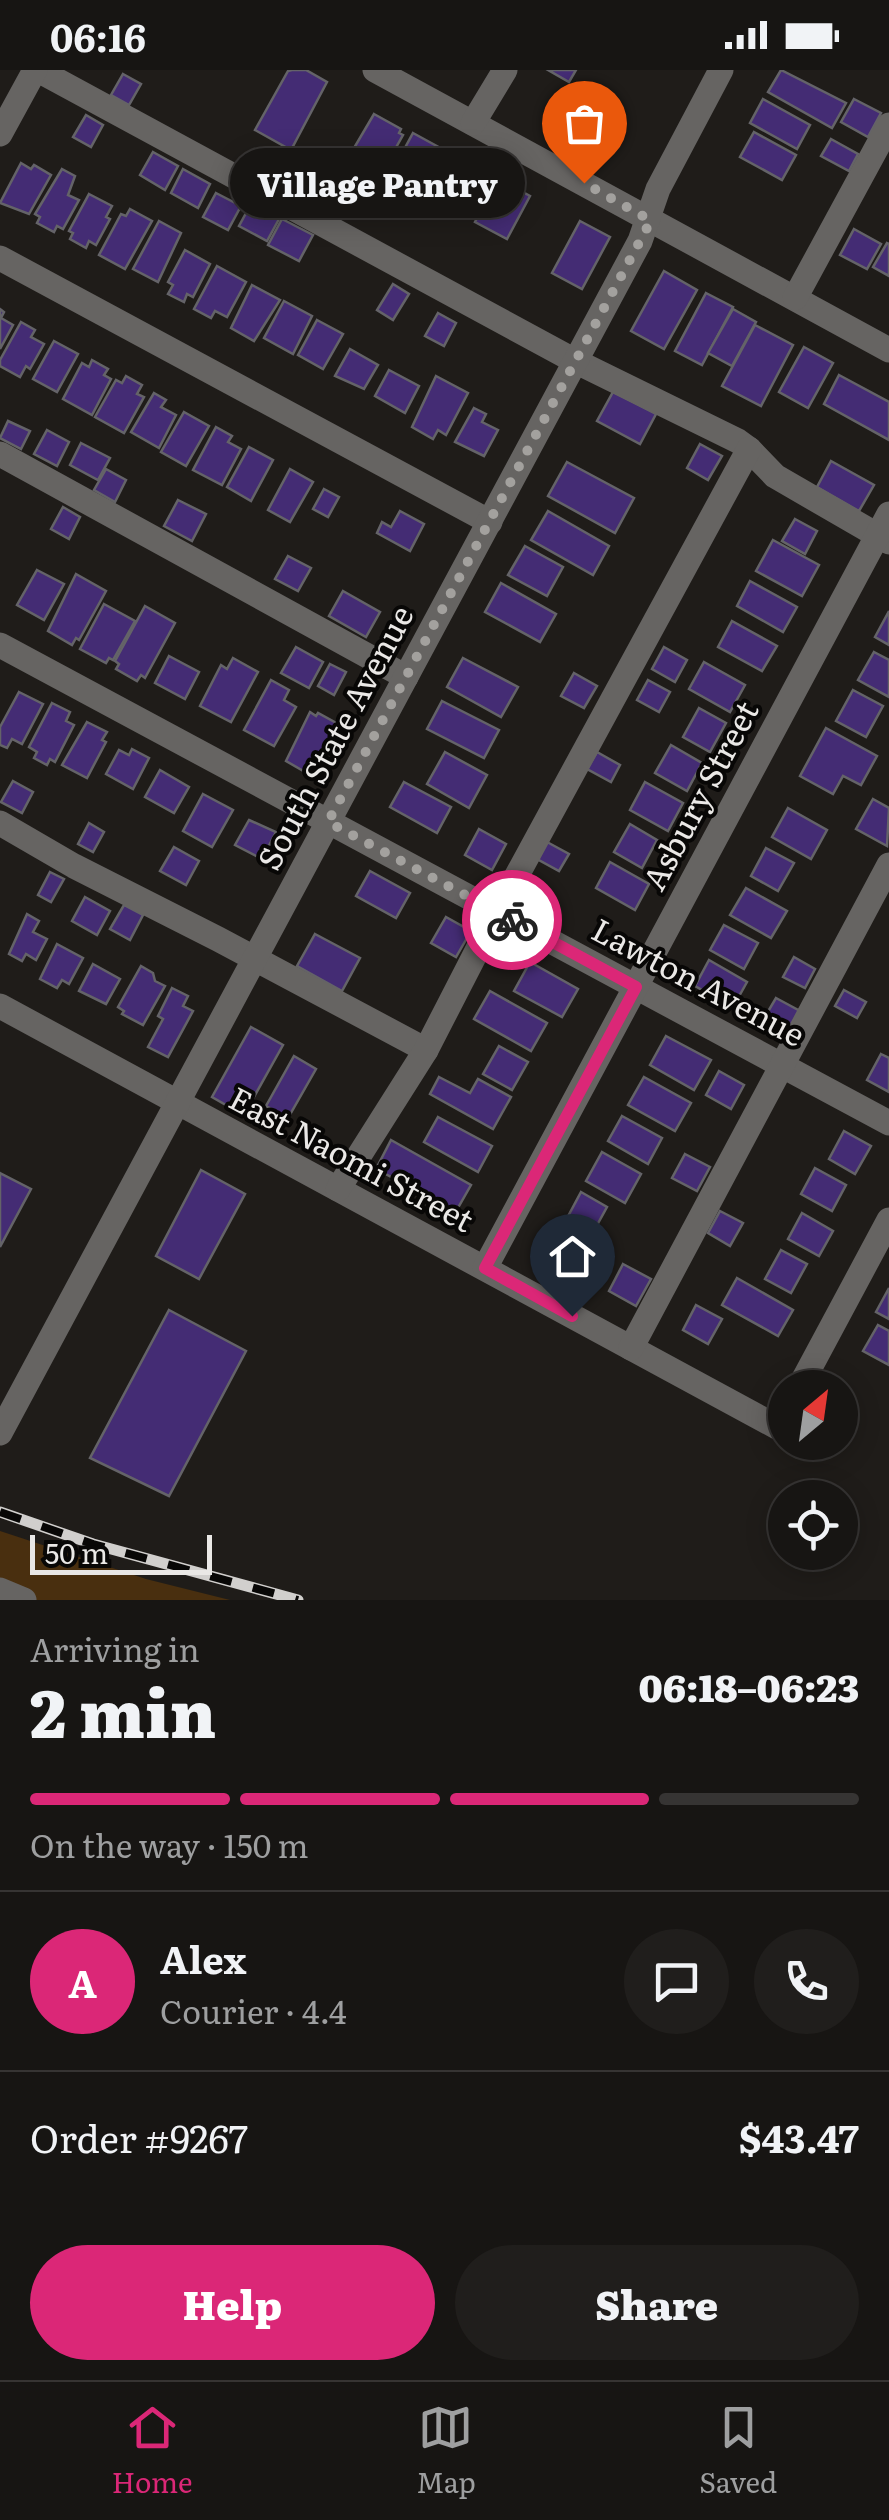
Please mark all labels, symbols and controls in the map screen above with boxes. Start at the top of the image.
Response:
text: 06:16 [50,7,146,64]
pin [542,81,627,184]
icon: bag [557,96,612,151]
callout: Village Pantry [229,148,524,218]
text: Village Pantry [257,159,498,207]
street label: South State Avenue [243,596,423,877]
street label: Asbury Street [628,691,768,898]
courier [462,870,562,970]
icon: bike [485,893,540,948]
street label: Lawton Avenue [584,904,814,1057]
street label: East Naomi Street [221,1073,483,1242]
pin [530,1214,615,1317]
icon: home [545,1229,600,1284]
north arrow [768,1370,858,1460]
map controls [768,1370,858,1570]
button: locate [768,1480,858,1570]
scale bar [30,1530,212,1574]
text: 50 m [45,1531,108,1573]
text: Arriving in [30,1624,200,1672]
text: 06:18–06:23 [638,1657,859,1714]
text: 2 min [30,1661,216,1758]
text: On the way · 150 m [30,1820,309,1868]
text: Alex [160,1929,246,1986]
button: chat [624,1929,729,2034]
button: phone [754,1929,859,2034]
text: A [68,1953,97,2010]
text: Courier · 4.4 [160,1986,347,2034]
text: Order #9267 [30,2108,248,2165]
text: $43.47 [739,2108,859,2165]
button: Help [30,2245,435,2360]
button: Share [455,2245,859,2360]
tab: Home [112,2400,193,2502]
tab: Map [416,2400,476,2502]
tab: Saved [699,2400,777,2502]

